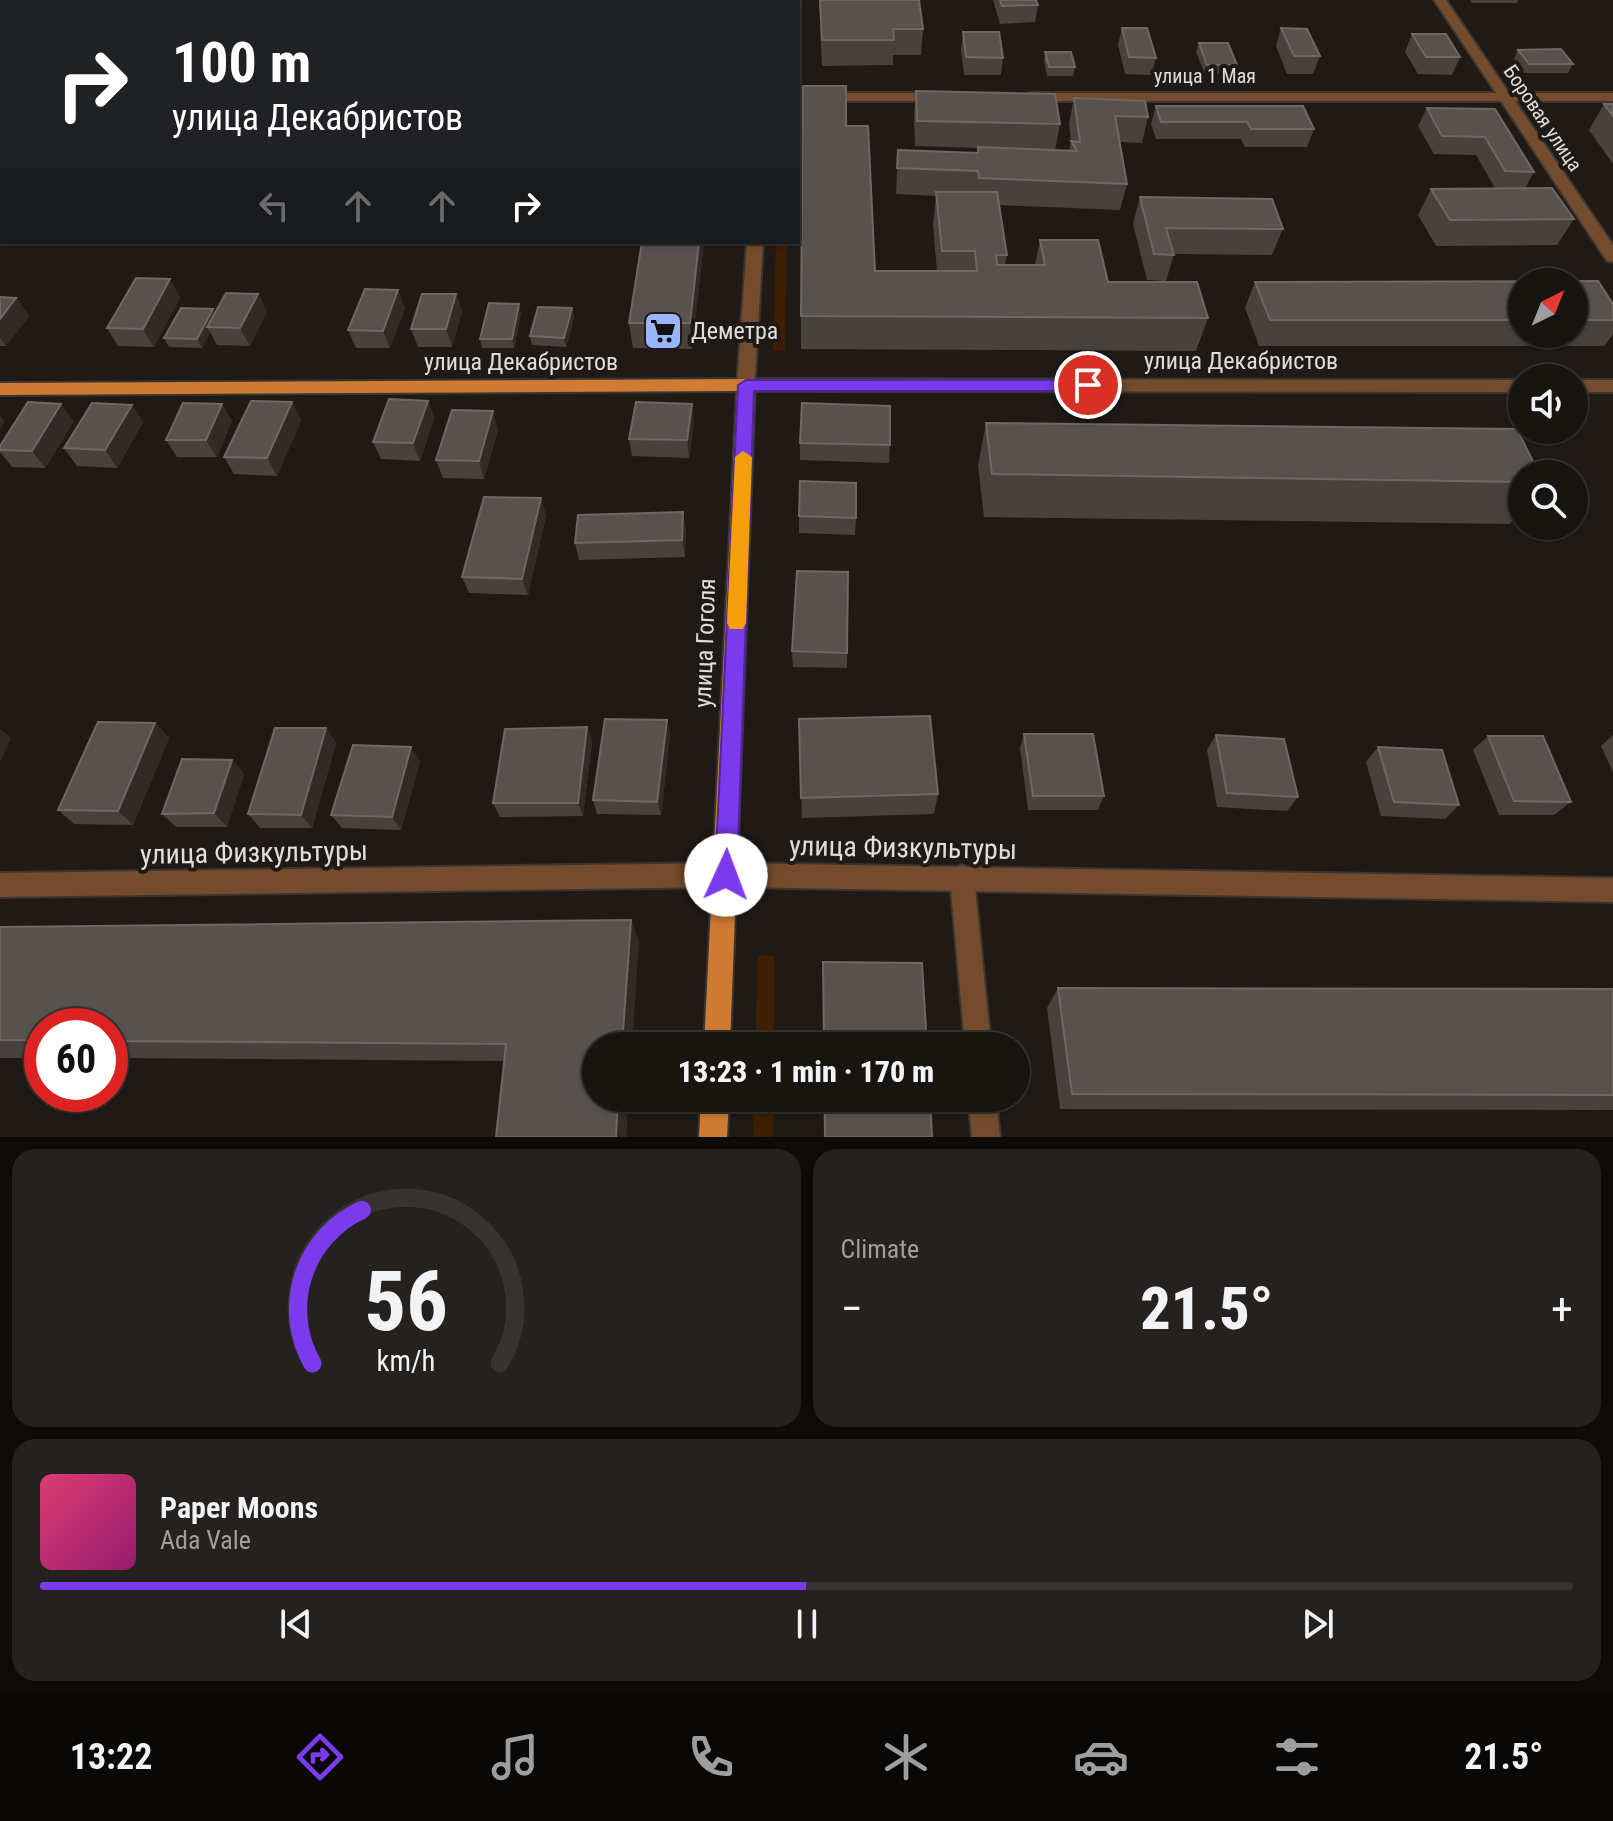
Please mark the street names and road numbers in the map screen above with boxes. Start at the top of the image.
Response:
street label: Боровая улица [1499,60,1587,176]
street label: улица 1 Мая [1154,64,1256,88]
street label: улица Декабристов [1144,347,1338,375]
street label: улица Декабристов [424,348,618,376]
street label: улица Гоголя [689,578,721,708]
street label: улица Физкультуры [789,829,1017,866]
street label: улица Физкультуры [140,834,368,871]

